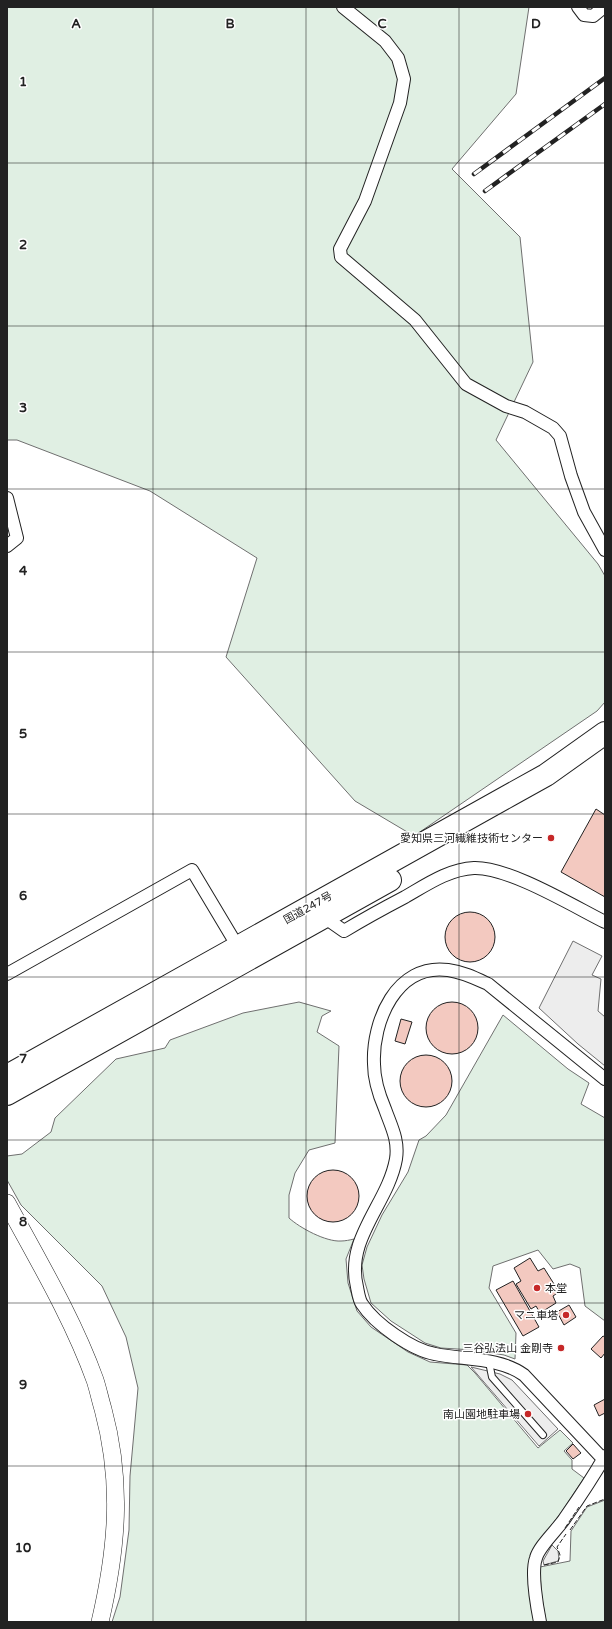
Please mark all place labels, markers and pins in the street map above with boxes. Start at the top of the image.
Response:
place label: 愛知県三河繊維技術センター [400,832,543,845]
marker: 愛知県三河繊維技術センター [546,833,556,843]
place label: 本堂 [545,1282,567,1295]
marker: 本堂 [532,1283,542,1293]
place label: マニ車塔 [514,1309,558,1322]
marker: マニ車塔 [561,1310,571,1320]
place label: 三谷弘法山 金剛寺 [462,1342,553,1355]
marker: 三谷弘法山 金剛寺 [556,1343,566,1353]
place label: 南山園地駐車場 [443,1408,520,1421]
marker: 南山園地駐車場 [523,1409,533,1419]

